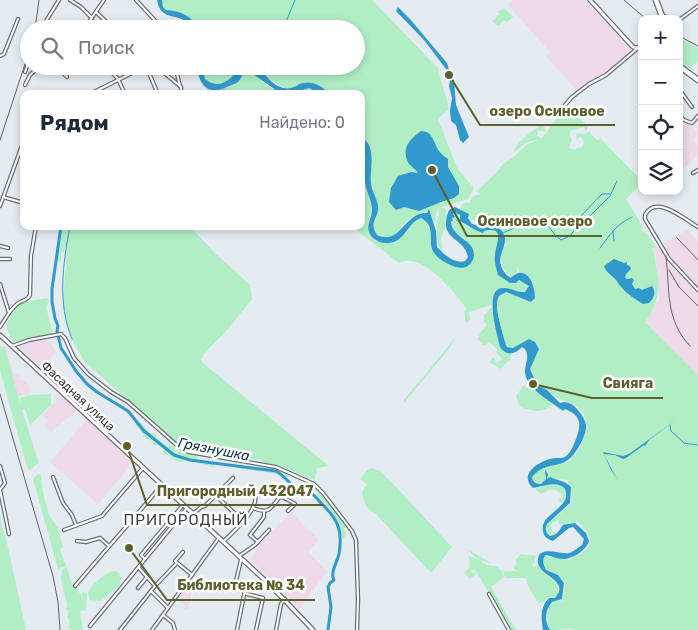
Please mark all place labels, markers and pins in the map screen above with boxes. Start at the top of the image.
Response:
callout: озеро Осиновое [480,96,615,125]
callout: Осиновое озеро [467,207,602,236]
callout: Свияга [592,369,663,398]
callout: Пригородный 432047 [147,476,324,505]
callout: Библиотека № 34 [167,571,315,600]

